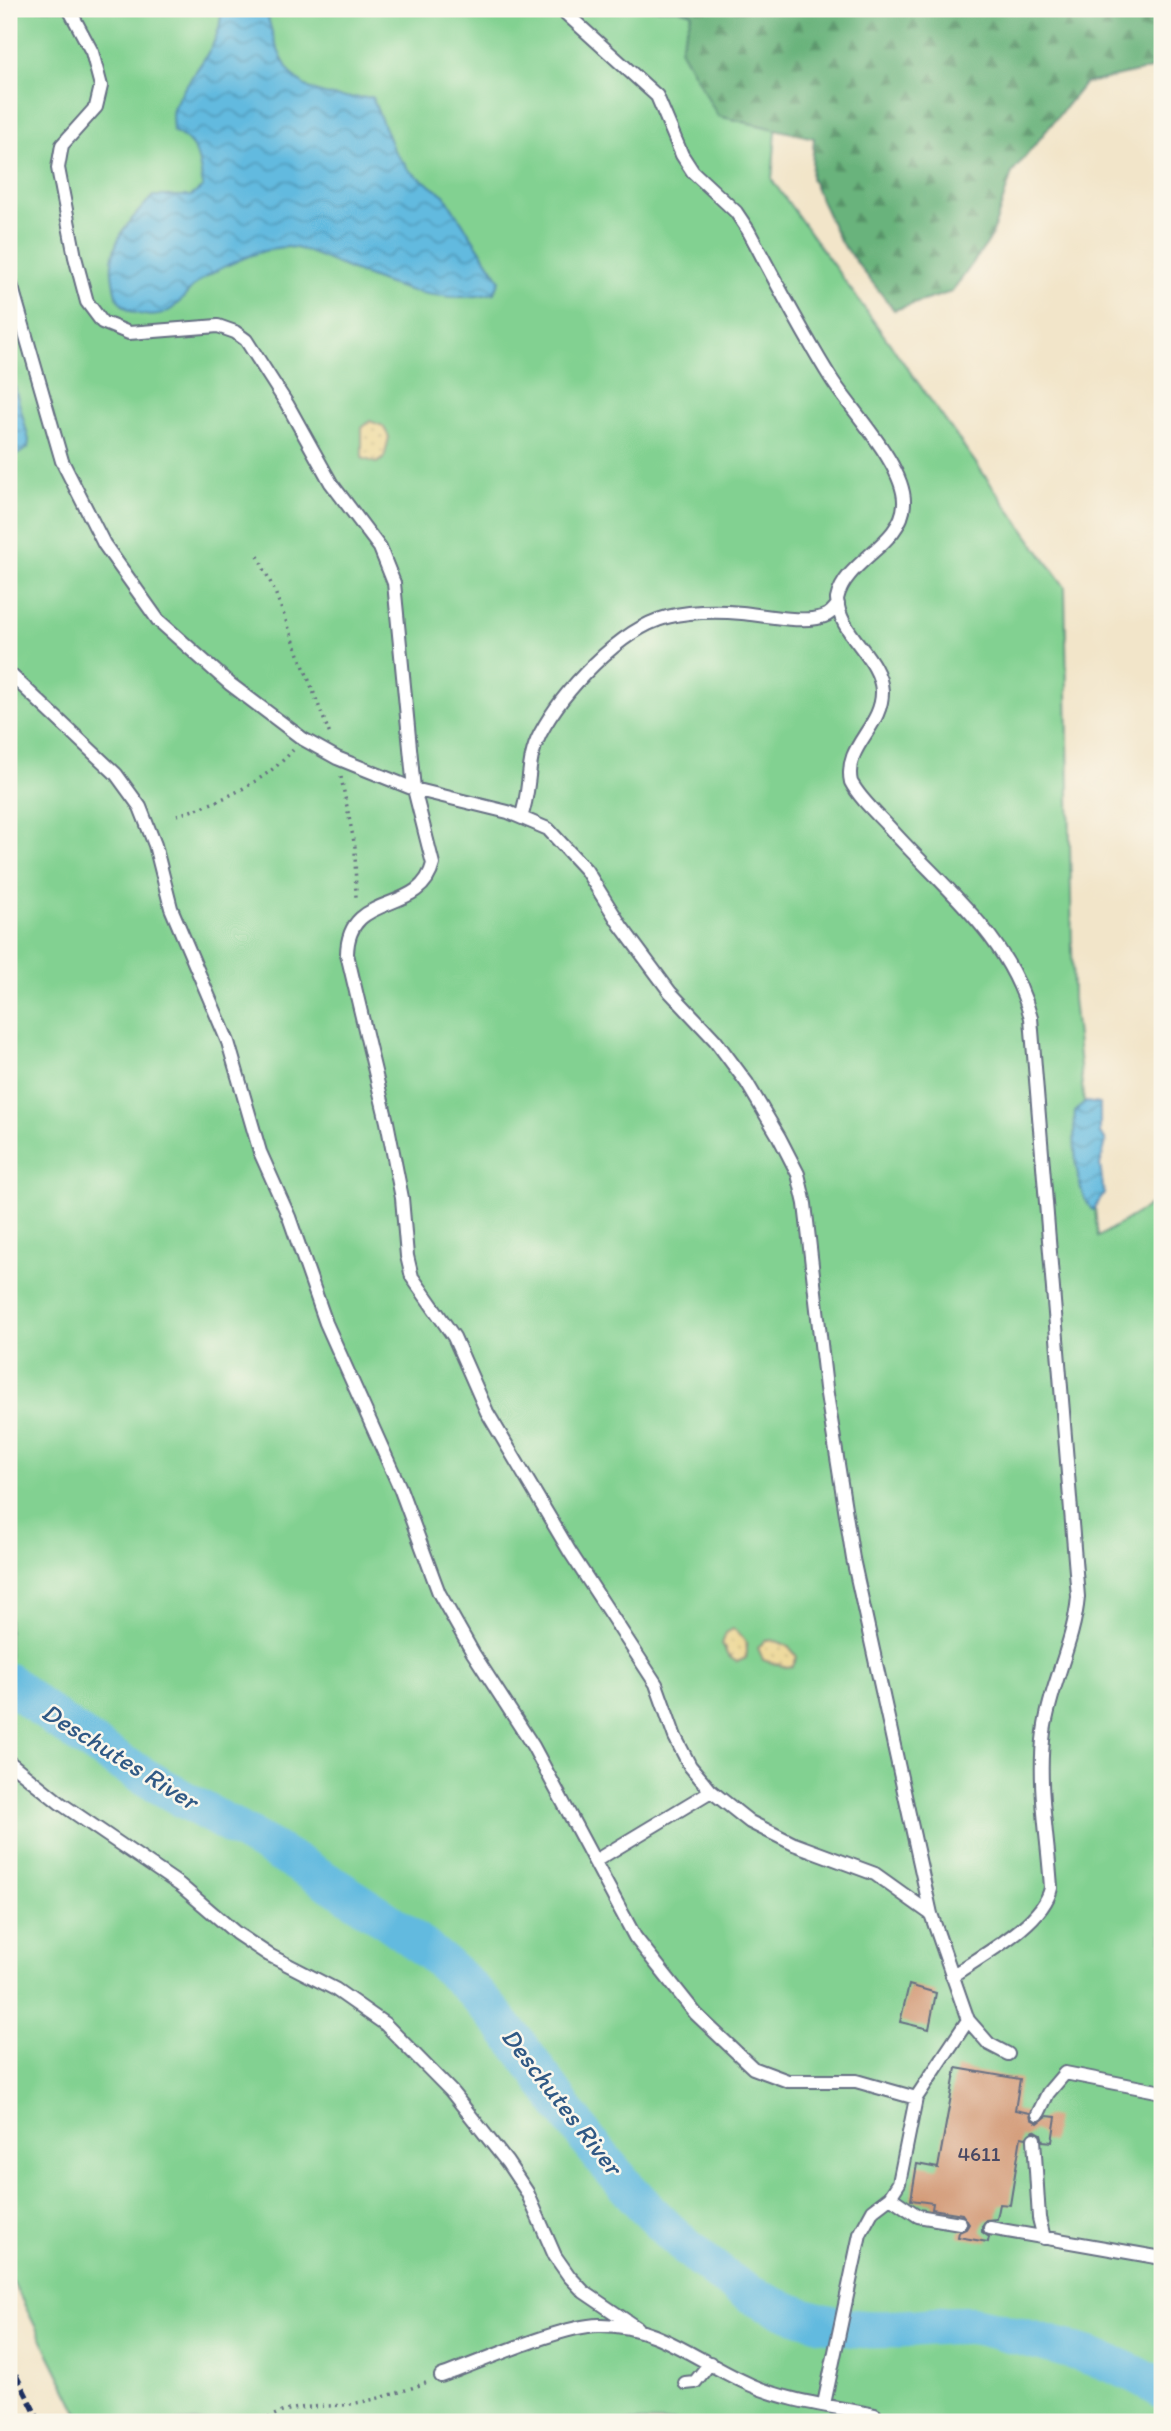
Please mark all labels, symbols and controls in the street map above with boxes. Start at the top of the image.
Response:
water label: Deschutes River [36,1695,206,1818]
water label: Deschutes River [495,2021,631,2183]
house number: 4611 [957,2141,1001,2166]

